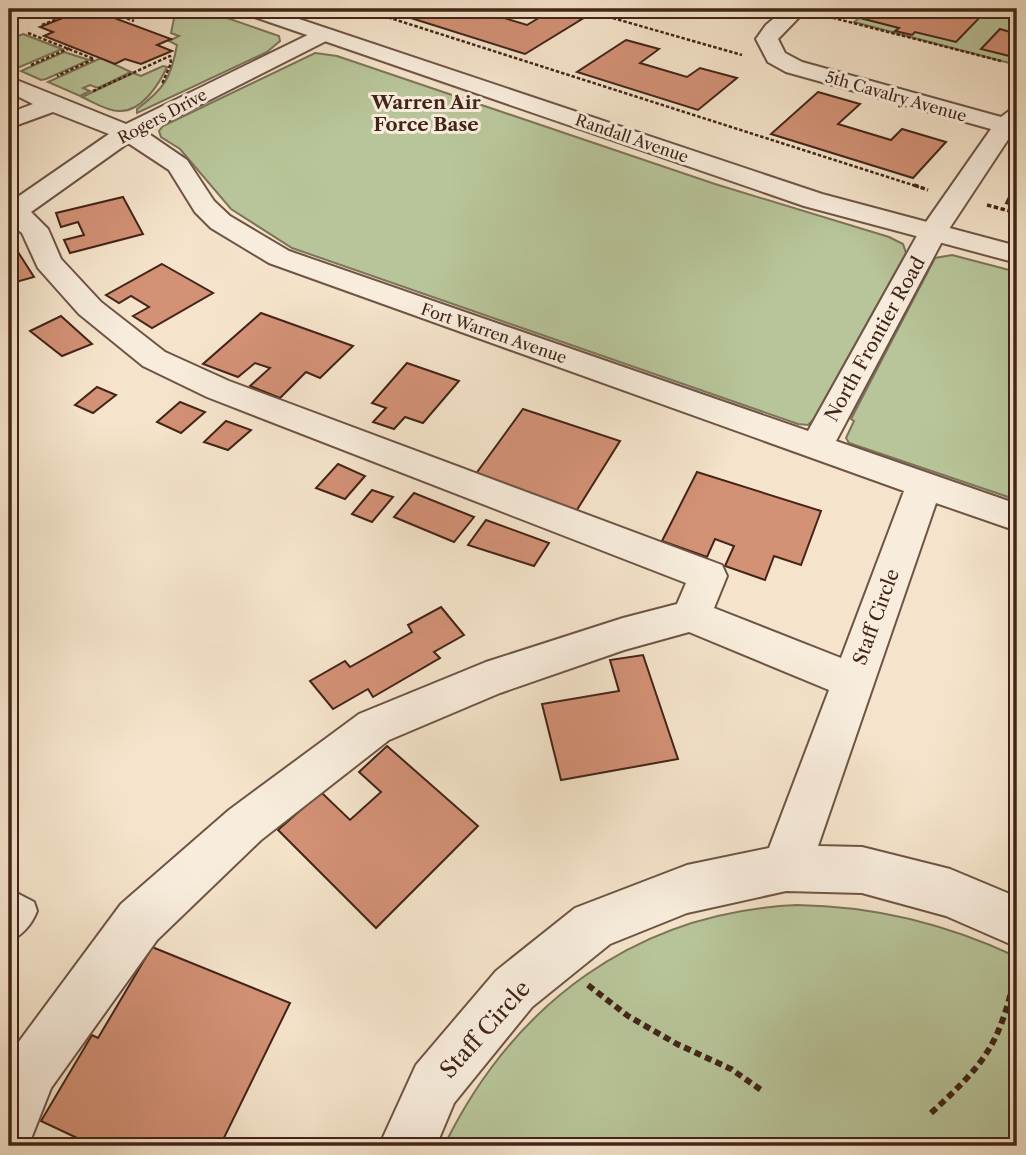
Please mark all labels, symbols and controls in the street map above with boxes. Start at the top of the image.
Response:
street label: 5th Cavalry Avenue [823,66,969,126]
street label: Rogers Drive [114,84,210,148]
district label: Warren Air Force Base [370,91,482,136]
street label: Randall Avenue [573,109,691,167]
street label: North Frontier Road [820,252,930,425]
street label: Fort Warren Avenue [418,299,570,367]
street label: Staff Circle [848,566,904,668]
street label: Staff Circle [434,974,536,1084]

